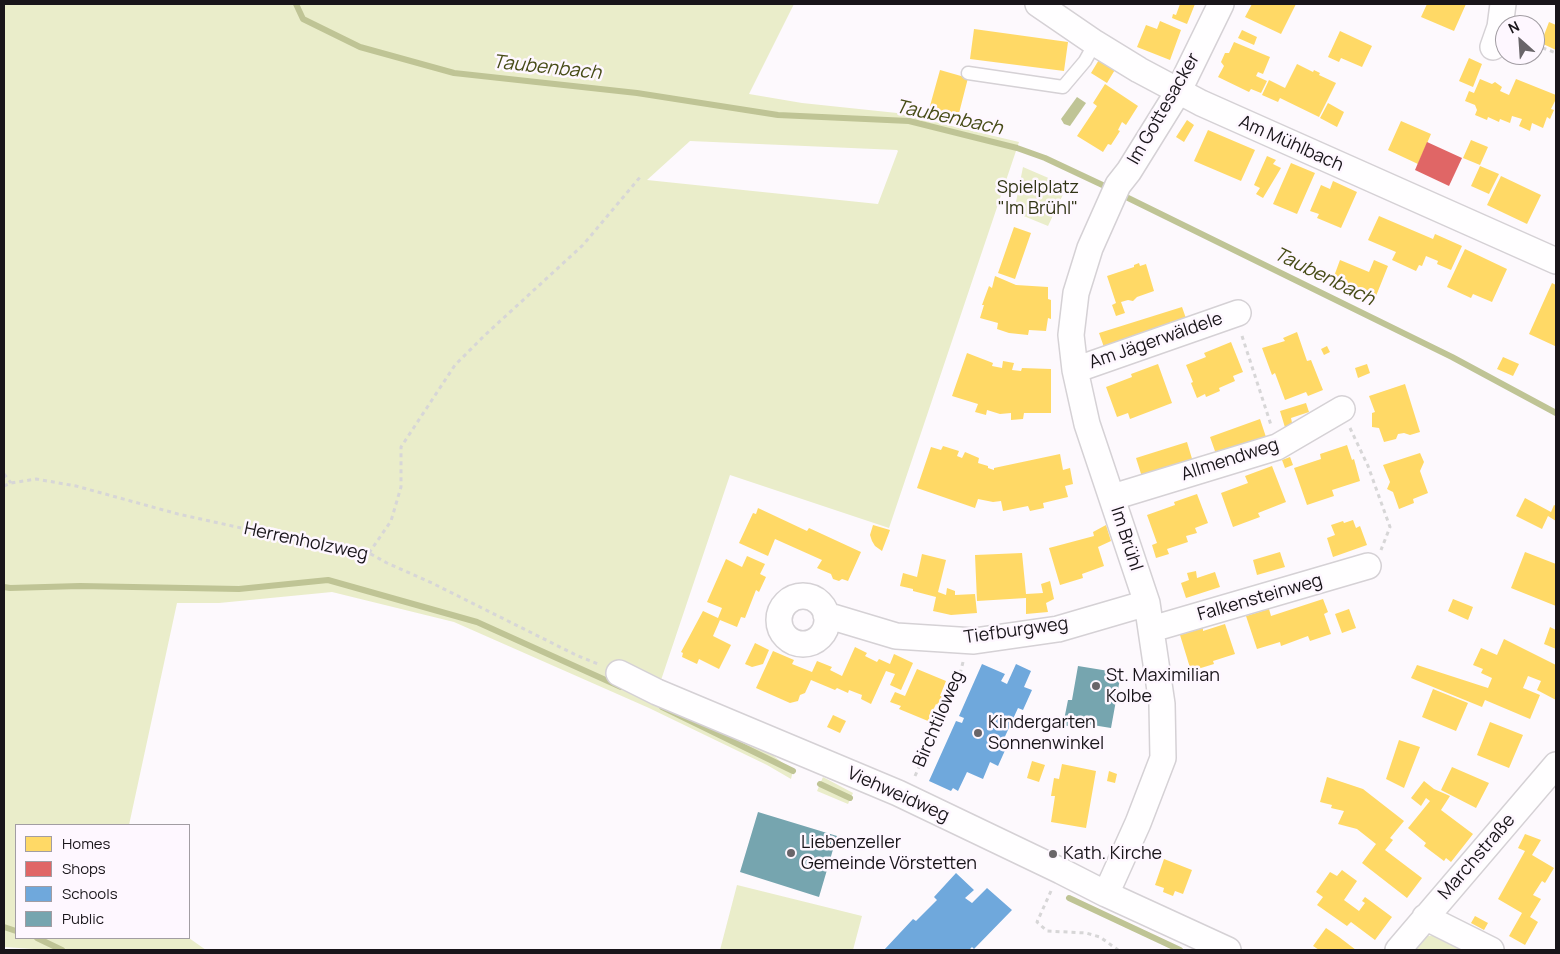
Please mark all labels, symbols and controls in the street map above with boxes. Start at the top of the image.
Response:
north arrow [1495,15,1545,65]
text: N [1505,16,1522,38]
street label: Im Gottesacker [1123,49,1205,169]
water label: Taubenbach [492,51,602,85]
water label: Taubenbach [893,96,1005,140]
street label: Am Mühlbach [1235,111,1347,177]
park label: Spielplatz "Im Brühl" [997,177,1079,220]
water label: Taubenbach [1270,243,1378,311]
street label: Am Jägerwäldele [1086,308,1226,374]
street label: Allmendweg [1179,434,1281,486]
street label: Im Brühl [1106,504,1146,574]
street label: Herrenholzweg [242,518,370,566]
street label: Falkensteinweg [1195,570,1325,626]
street label: Tiefburgweg [962,613,1070,649]
place label: St. Maximilian Kolbe [1106,665,1220,708]
street label: Birchtiloweg [909,667,969,771]
marker: St. Maximilian Kolbe [1090,680,1102,692]
place label: Kindergarten Sonnenwinkel [988,712,1104,754]
marker: Kindergarten Sonnenwinkel [972,727,984,739]
street label: Viehweidweg [844,763,952,827]
street label: Marchstraße [1434,810,1520,904]
legend [15,824,190,939]
place label: Liebenzeller Gemeinde Vörstetten [801,832,977,874]
text: Homes [62,833,110,854]
place label: Kath. Kirche [1063,843,1162,865]
marker: Liebenzeller Gemeinde Vörstetten [785,847,797,859]
marker: Kath. Kirche [1047,848,1059,860]
text: Shops [62,858,106,879]
text: Schools [62,883,118,904]
text: Public [62,908,104,929]

